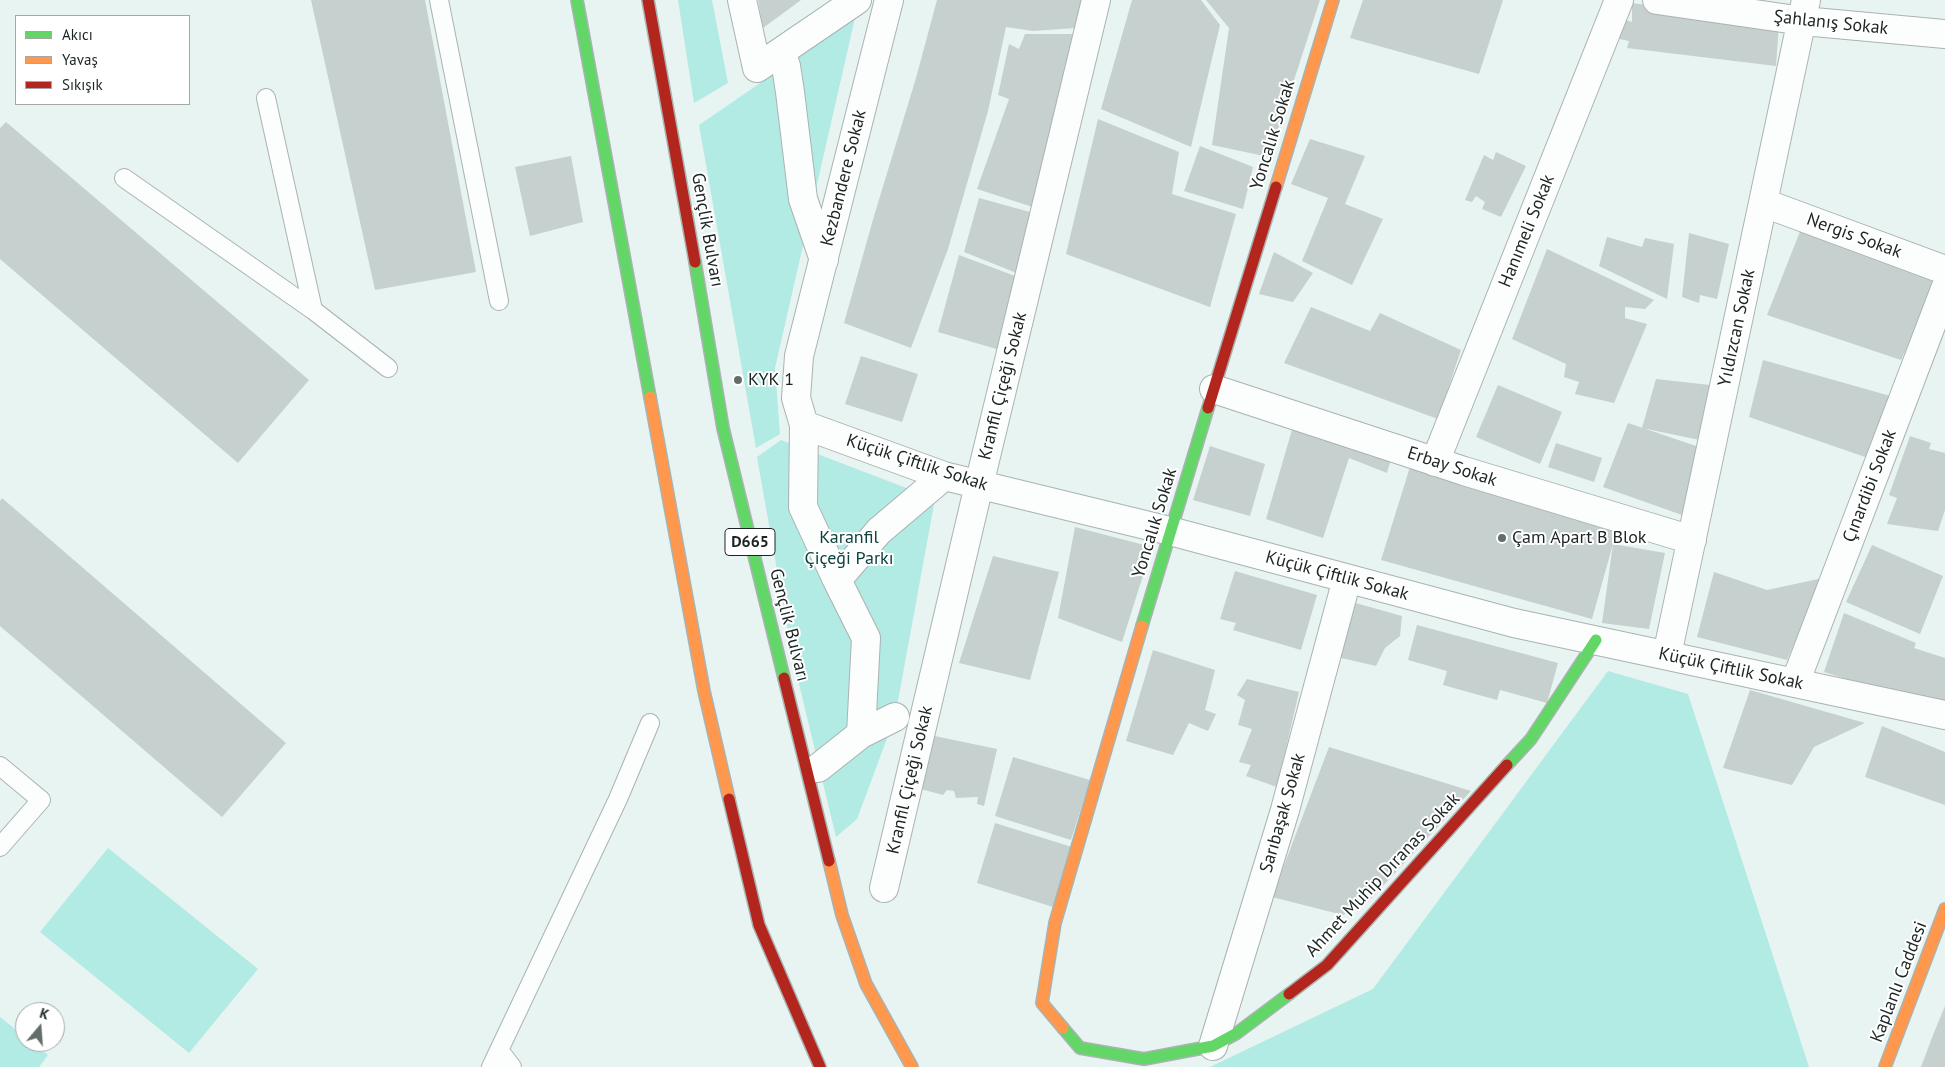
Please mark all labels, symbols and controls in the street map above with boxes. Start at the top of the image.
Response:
street label: Şahlanış Sokak [1773,6,1889,40]
legend [15,15,190,105]
text: Akıcı [62,25,93,44]
text: Yavaş [62,50,98,69]
text: Sıkışık [62,75,103,94]
street label: Yoncalık Sokak [1246,77,1300,193]
street label: Kezbandere Sokak [817,108,871,248]
street label: Gençlik Bulvarı [686,171,728,289]
street label: Hanımeli Sokak [1495,171,1559,291]
street label: Nergis Sokak [1803,209,1905,263]
street label: Yıldızcan Sokak [1714,267,1760,389]
street label: Kranfil Çiçeği Sokak [974,310,1032,462]
place label: KYK 1 [748,369,794,391]
marker: KYK 1 [732,374,744,386]
street label: Çınardibi Sokak [1839,426,1901,546]
street label: Küçük Çiftlik Sokak [844,430,990,496]
street label: Erbay Sokak [1404,442,1500,492]
street label: Yoncalık Sokak [1128,465,1182,581]
park label: Karanfil Çiçeği Parkı [805,527,893,570]
place label: Çam Apart B Blok [1512,527,1646,549]
road number: D665 [725,528,775,556]
marker: Çam Apart B Blok [1496,532,1508,544]
street label: Küçük Çiftlik Sokak [1263,546,1411,606]
street label: Gençlik Bulvarı [765,566,813,684]
street label: Küçük Çiftlik Sokak [1657,643,1805,695]
street label: Kranfil Çiçeği Sokak [882,704,938,856]
street label: Sarıbaşak Sokak [1256,751,1310,875]
street label: Ahmet Muhip Dıranas Sokak [1301,789,1465,961]
street label: Kaplanlı Caddesi [1866,918,1932,1046]
north arrow [15,1002,65,1052]
text: K [37,1004,51,1024]

